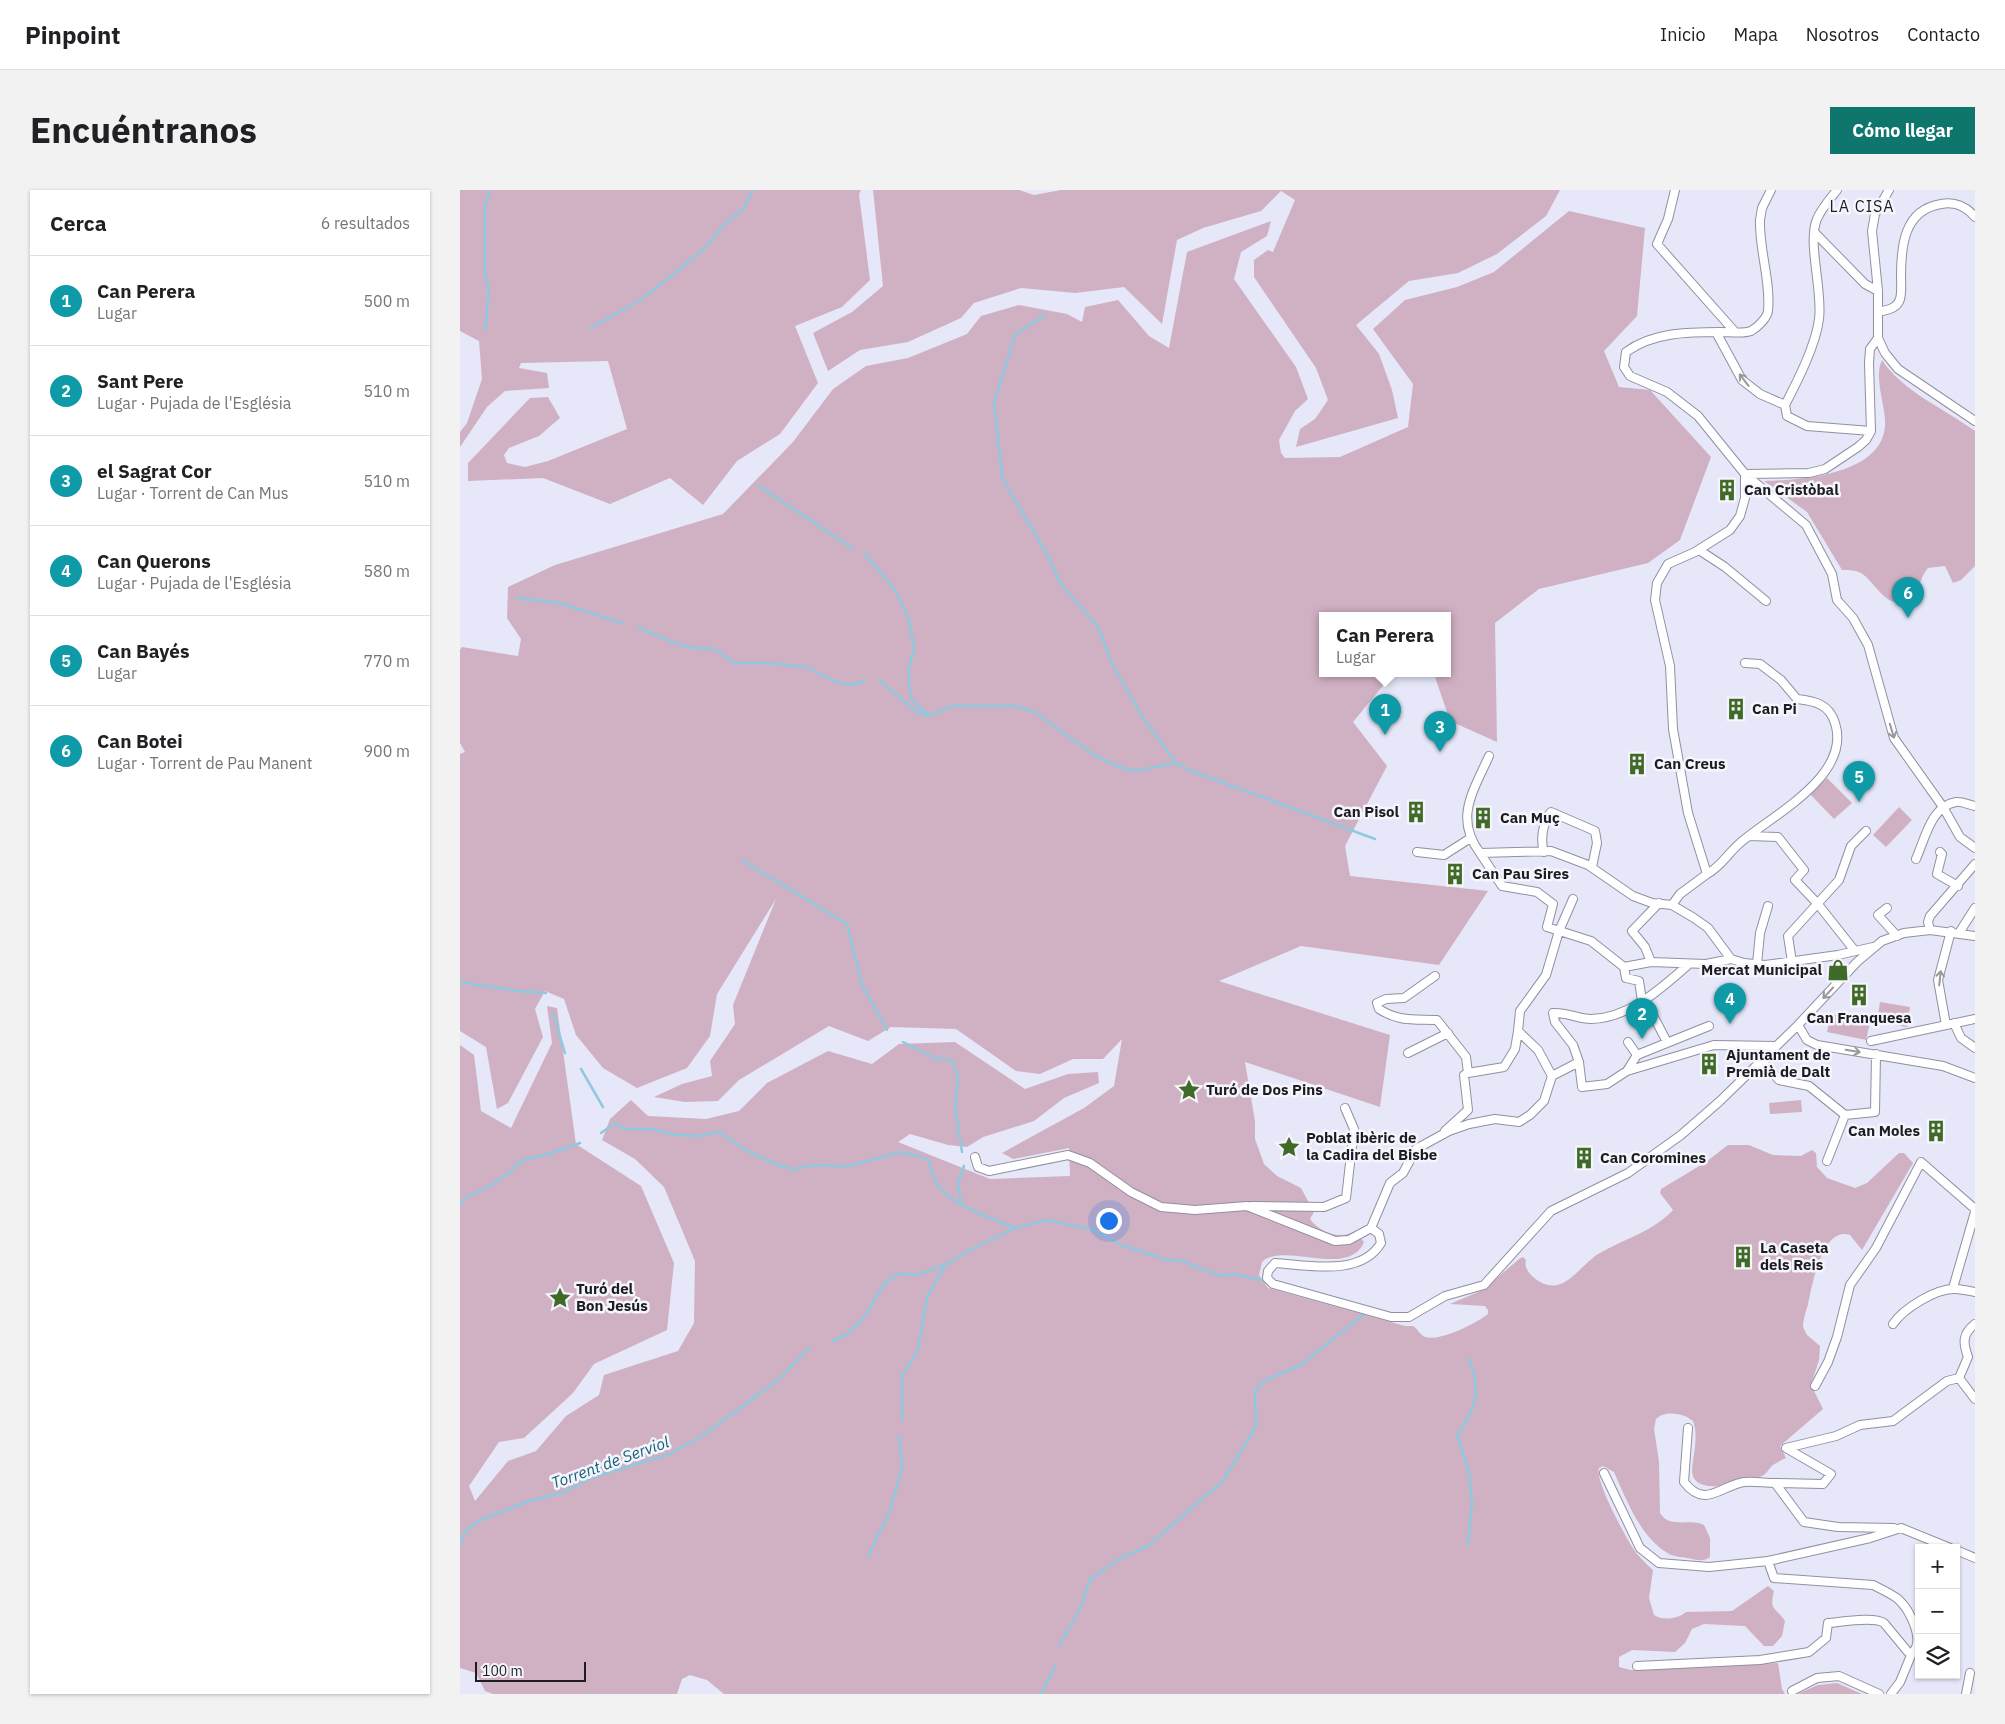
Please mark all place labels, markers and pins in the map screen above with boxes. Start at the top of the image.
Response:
building icon: Can Cristòbal [1714,477,1740,503]
place label: Can Cristòbal [1744,480,1839,499]
pin: 6 [1892,577,1924,618]
pin: 1 [1369,694,1401,735]
building icon: Can Pi [1723,696,1749,722]
place label: Can Pi [1752,699,1797,718]
pin: 3 [1424,711,1456,752]
building icon: Can Creus [1624,751,1650,777]
place label: Can Creus [1654,754,1726,773]
pin: 5 [1843,761,1875,802]
building icon: Can Pisol [1403,799,1429,825]
place label: Can Pisol [1334,802,1399,821]
building icon: Can Muç [1470,805,1496,831]
place label: Can Muç [1500,808,1560,827]
building icon: Can Pau Sires [1442,861,1468,887]
place label: Can Pau Sires [1472,864,1569,883]
shop icon: Mercat Municipal [1825,957,1851,983]
place label: Mercat Municipal [1701,960,1822,979]
building icon: Can Franquesa [1846,982,1872,1008]
pin: 4 [1714,983,1746,1024]
pin: 2 [1626,998,1658,1039]
place label: Can Franquesa [1806,1008,1912,1027]
place label: Ajuntament de Premià de Dalt [1726,1045,1830,1081]
building icon: Ajuntament de Premià de Dalt [1696,1051,1722,1077]
place icon: Turó de Dos Pins [1176,1077,1202,1103]
place label: Turó de Dos Pins [1206,1080,1323,1099]
building icon: Can Moles [1923,1118,1949,1144]
place label: Can Moles [1848,1121,1920,1140]
place label: Poblat ibèric de la Cadira del Bisbe [1306,1128,1437,1164]
place icon: Poblat ibèric de la Cadira del Bisbe [1276,1134,1302,1160]
building icon: Can Coromines [1571,1145,1597,1171]
place label: Can Coromines [1600,1148,1707,1167]
place label: La Caseta dels Reis [1760,1238,1829,1274]
building icon: La Caseta dels Reis [1730,1244,1756,1270]
place label: Turó del Bon Jesús [576,1279,648,1315]
place icon: Turó del Bon Jesús [547,1285,573,1311]

